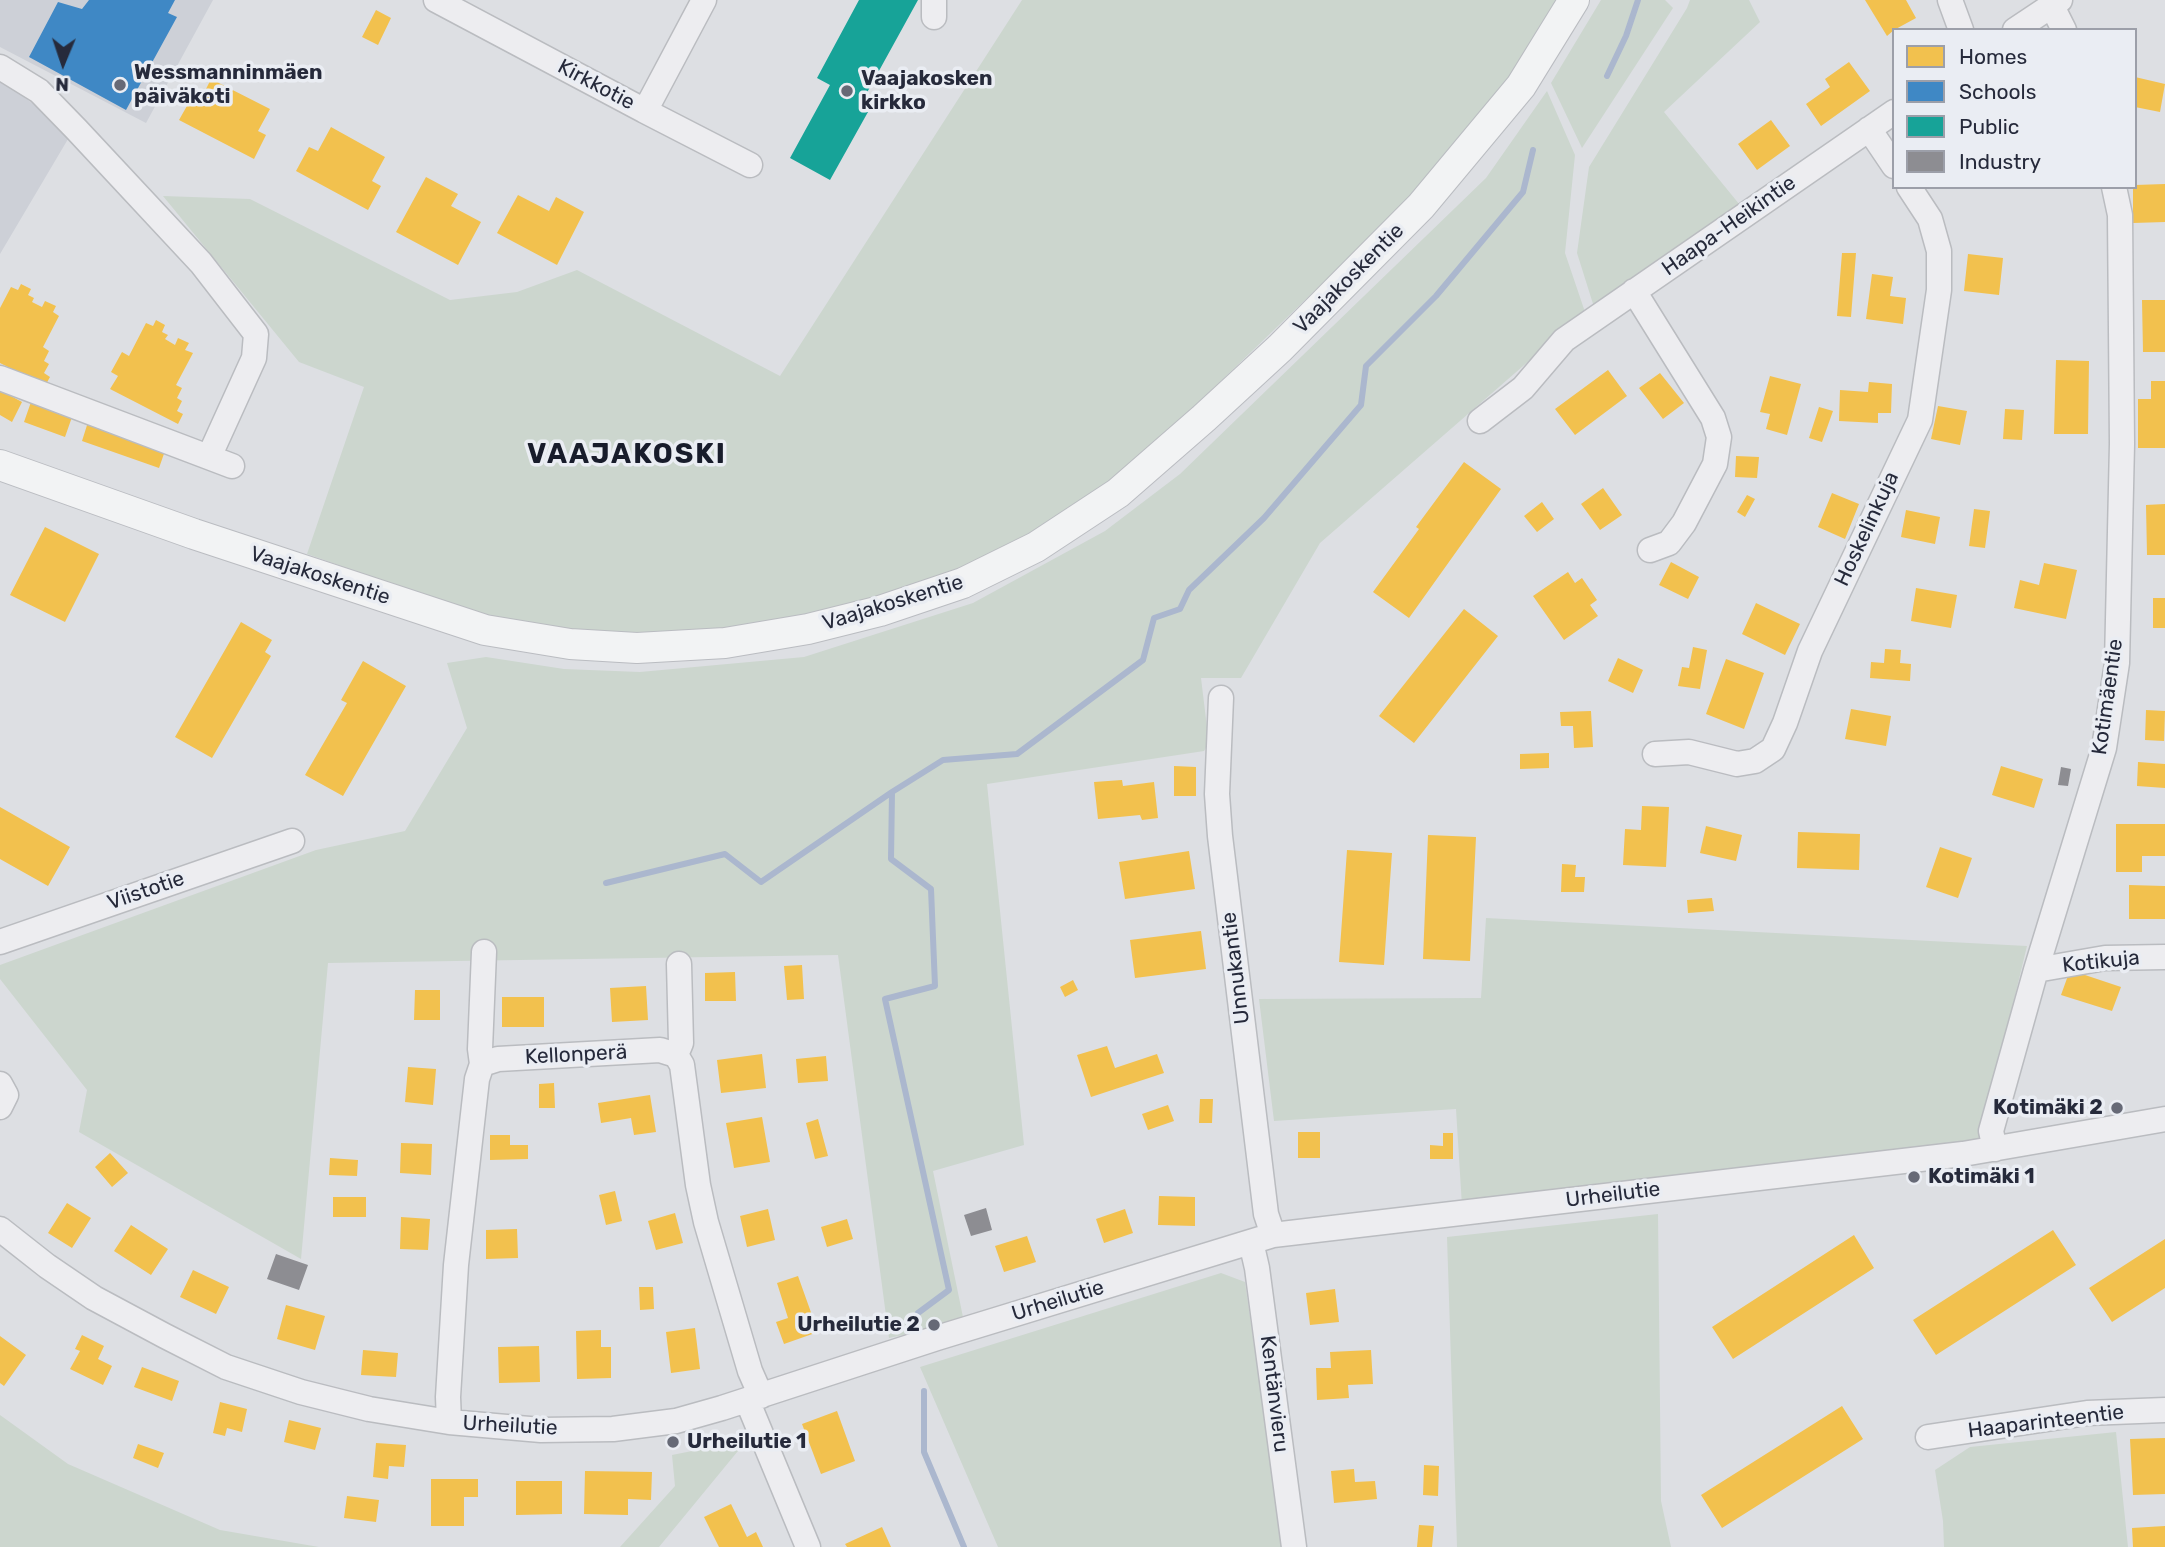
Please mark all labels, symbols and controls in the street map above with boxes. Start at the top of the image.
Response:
north arrow [28,28,98,98]
legend [1892,28,2137,189]
text: Homes [1959,44,2027,69]
street label: Kirkkotie [553,54,639,116]
place label: Wessmanninmäen päiväkoti [134,60,323,110]
place label: Vaajakosken kirkko [861,66,993,116]
text: N [55,73,69,96]
marker: Wessmanninmäen päiväkoti [112,77,128,93]
text: Schools [1959,79,2036,104]
marker: Vaajakosken kirkko [839,83,855,99]
text: Public [1959,114,2019,139]
text: Industry [1959,149,2041,174]
street label: Haapa-Heikintie [1657,170,1801,282]
street label: Vaajakoskentie [1289,219,1409,339]
district label: VAAJAKOSKI [528,438,726,472]
street label: Hoskelinkuja [1830,468,1904,590]
street label: Vaajakoskentie [247,542,393,610]
street label: Vaajakoskentie [820,570,966,636]
street label: Kotimäentie [2087,637,2129,757]
street label: Viistotie [104,866,188,916]
street label: Unnukantie [1217,911,1255,1025]
street label: Kotikuja [2061,945,2141,979]
street label: Kellonperä [524,1040,628,1070]
place label: Kotimäki 2 [1993,1095,2103,1121]
marker: Kotimäki 2 [2109,1100,2125,1116]
place label: Kotimäki 1 [1928,1164,2035,1190]
marker: Kotimäki 1 [1906,1169,1922,1185]
street label: Urheilutie [1564,1177,1662,1213]
street label: Urheilutie [1009,1275,1107,1327]
place label: Urheilutie 2 [797,1312,920,1338]
marker: Urheilutie 2 [926,1317,942,1333]
street label: Kentänvieru [1254,1334,1294,1454]
street label: Haaparinteentie [1966,1400,2126,1444]
street label: Urheilutie [462,1411,558,1441]
place label: Urheilutie 1 [687,1429,807,1455]
marker: Urheilutie 1 [665,1434,681,1450]

